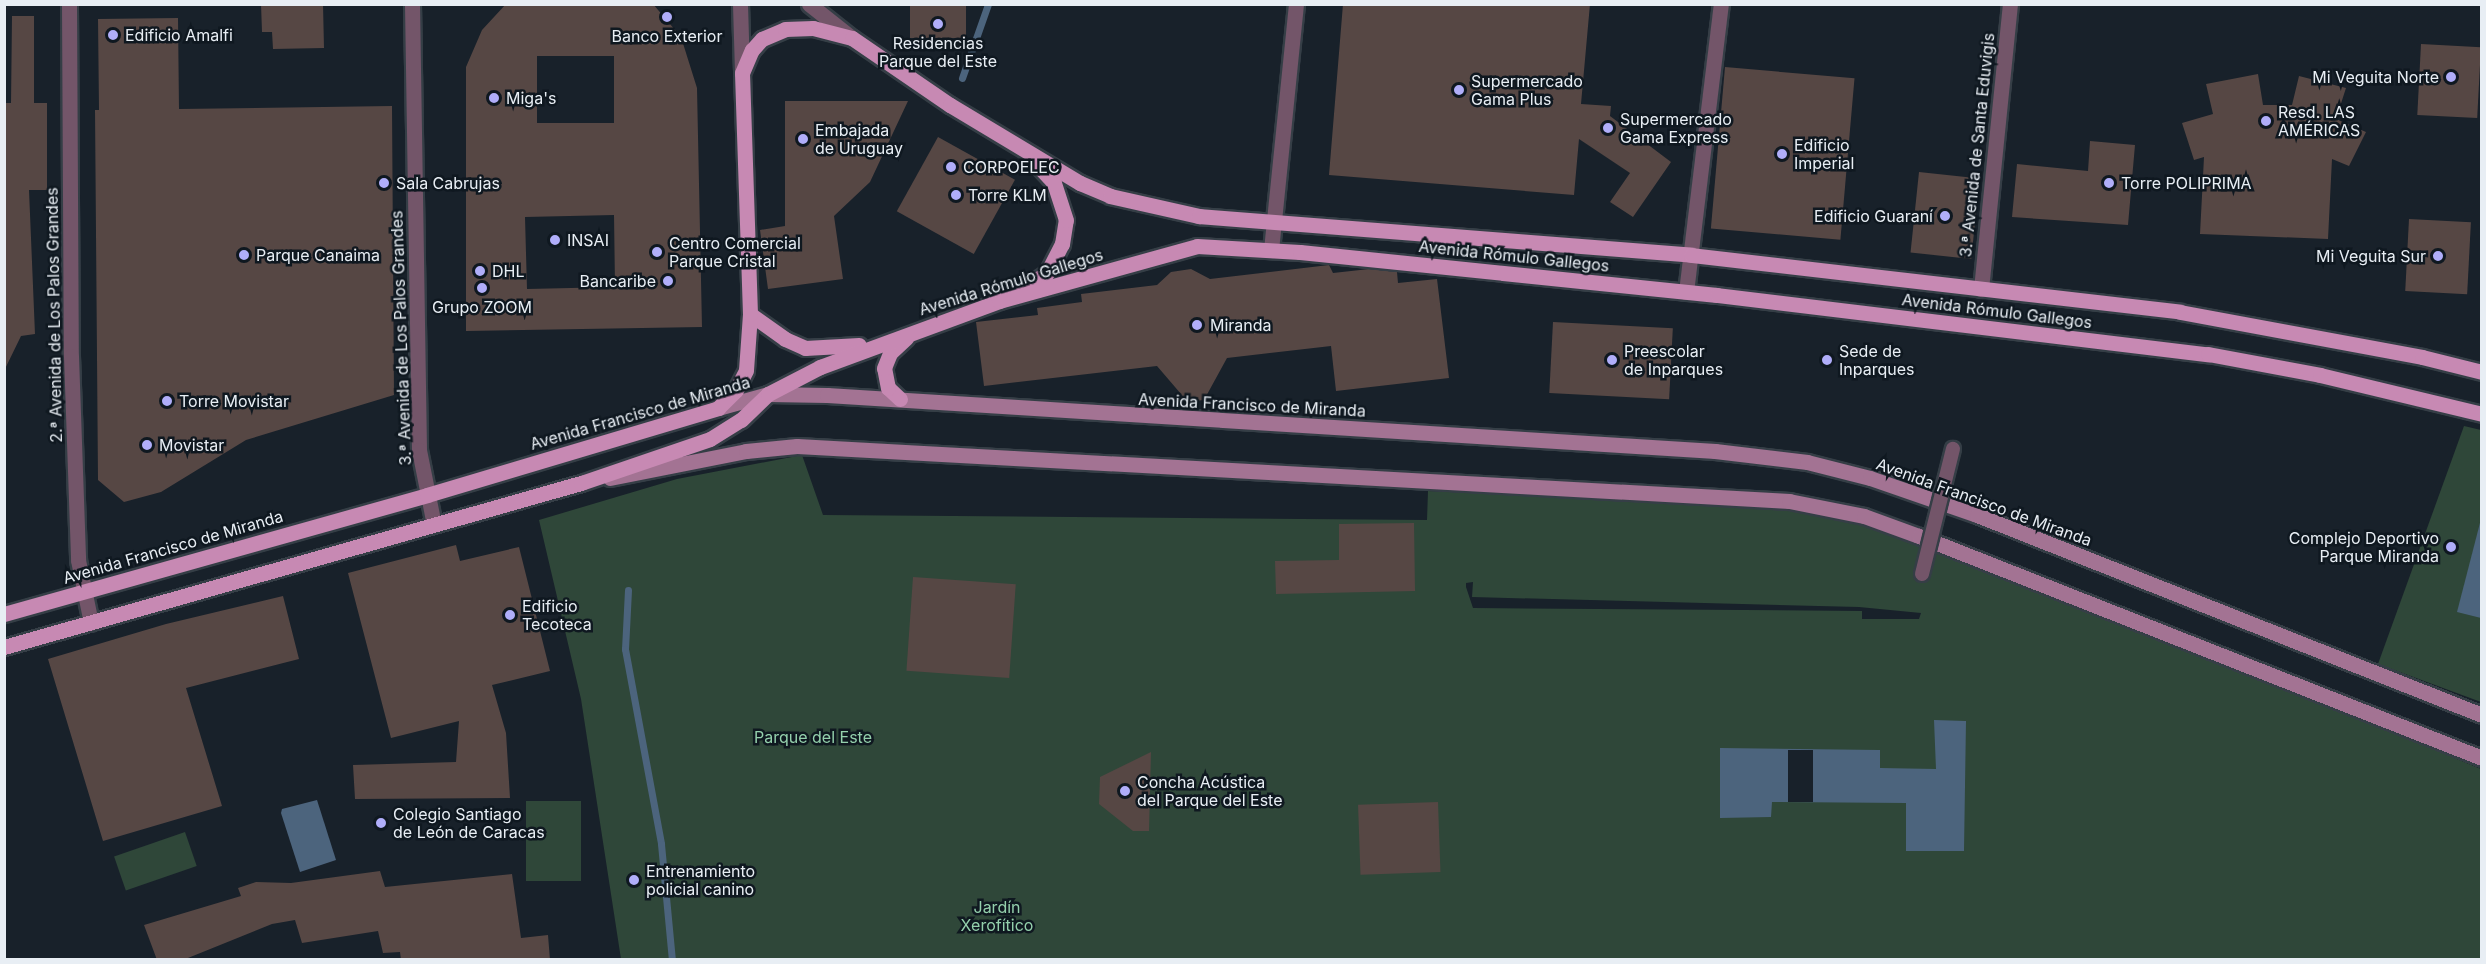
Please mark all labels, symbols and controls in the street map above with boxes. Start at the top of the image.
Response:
marker: Banco Exterior [660,10,674,24]
marker: Residencias Parque del Este [931,17,945,31]
place label: Edificio Amalfi [125,25,233,45]
place label: Banco Exterior [612,26,722,46]
marker: Edificio Amalfi [106,28,120,42]
street label: 3.ª Avenida de Santa Eduvigis [1956,32,1998,258]
place label: Residencias Parque del Este [879,33,997,71]
place label: Mi Veguita Norte [2312,67,2439,87]
marker: Mi Veguita Norte [2444,70,2458,84]
place label: Supermercado Gama Plus [1471,71,1583,109]
marker: Supermercado Gama Plus [1452,83,1466,97]
place label: Miga's [506,88,556,108]
marker: Miga's [487,91,501,105]
place label: Resd. LAS AMÉRICAS [2278,102,2360,140]
place label: Supermercado Gama Express [1620,109,1732,147]
marker: Resd. LAS AMÉRICAS [2259,114,2273,128]
place label: Embajada de Uruguay [815,120,903,158]
marker: Supermercado Gama Express [1601,121,1615,135]
marker: Embajada de Uruguay [796,132,810,146]
place label: Edificio Imperial [1794,135,1854,173]
marker: Edificio Imperial [1775,147,1789,161]
place label: CORPOELEC [963,157,1060,177]
marker: CORPOELEC [944,160,958,174]
place label: Sala Cabrujas [396,173,500,193]
place label: Torre POLIPRIMA [2121,173,2252,193]
marker: Sala Cabrujas [377,176,391,190]
marker: Torre POLIPRIMA [2102,176,2116,190]
place label: Torre KLM [968,185,1047,205]
street label: 2.ª Avenida de Los Palos Grandes [42,187,66,443]
marker: Torre KLM [949,188,963,202]
place label: Edificio Guaraní [1814,206,1933,226]
marker: Edificio Guaraní [1938,209,1952,223]
street label: 3.ª Avenida de Los Palos Grandes [387,210,415,466]
place label: INSAI [567,230,609,250]
marker: INSAI [548,233,562,247]
place label: Centro Comercial Parque Cristal [669,233,801,271]
street label: Avenida Rómulo Gallegos [1418,236,1610,276]
place label: Parque Canaima [256,245,380,265]
marker: Centro Comercial Parque Cristal [650,245,664,259]
street label: Avenida Rómulo Gallegos [917,245,1105,319]
place label: Mi Veguita Sur [2316,246,2426,266]
marker: Parque Canaima [237,248,251,262]
marker: Mi Veguita Sur [2431,249,2445,263]
place label: DHL [492,261,524,281]
marker: DHL [473,264,487,278]
place label: Bancaribe [580,271,656,291]
marker: Bancaribe [661,274,675,288]
marker: Grupo ZOOM [475,281,489,295]
street label: Avenida Rómulo Gallegos [1901,290,2093,332]
place label: Grupo ZOOM [432,297,532,317]
place label: Miranda [1210,315,1272,335]
marker: Miranda [1188,316,1206,334]
place label: Preescolar de Inparques [1624,341,1723,379]
place label: Sede de Inparques [1839,341,1914,379]
marker: Preescolar de Inparques [1605,353,1619,367]
marker: Sede de Inparques [1820,353,1834,367]
street label: Avenida Francisco de Miranda [528,372,752,454]
street label: Avenida Francisco de Miranda [1138,389,1366,421]
place label: Torre Movistar [179,391,289,411]
marker: Torre Movistar [160,394,174,408]
place label: Movistar [159,435,224,455]
marker: Movistar [140,438,154,452]
street label: Avenida Francisco de Miranda [1874,454,2094,550]
street label: Avenida Francisco de Miranda [61,506,285,588]
place label: Complejo Deportivo Parque Miranda [2289,528,2439,566]
marker: Complejo Deportivo Parque Miranda [2444,540,2458,554]
place label: Edificio Tecoteca [522,596,592,634]
marker: Edificio Tecoteca [503,608,517,622]
park label: Parque del Este [754,727,872,747]
place label: Concha Acústica del Parque del Este [1137,772,1283,810]
marker: Concha Acústica del Parque del Este [1118,784,1132,798]
place label: Colegio Santiago de León de Caracas [393,804,545,842]
marker: Colegio Santiago de León de Caracas [374,816,388,830]
place label: Entrenamiento policial canino [646,861,755,899]
marker: Entrenamiento policial canino [627,873,641,887]
park label: Jardín Xerofítico [961,897,1033,935]

